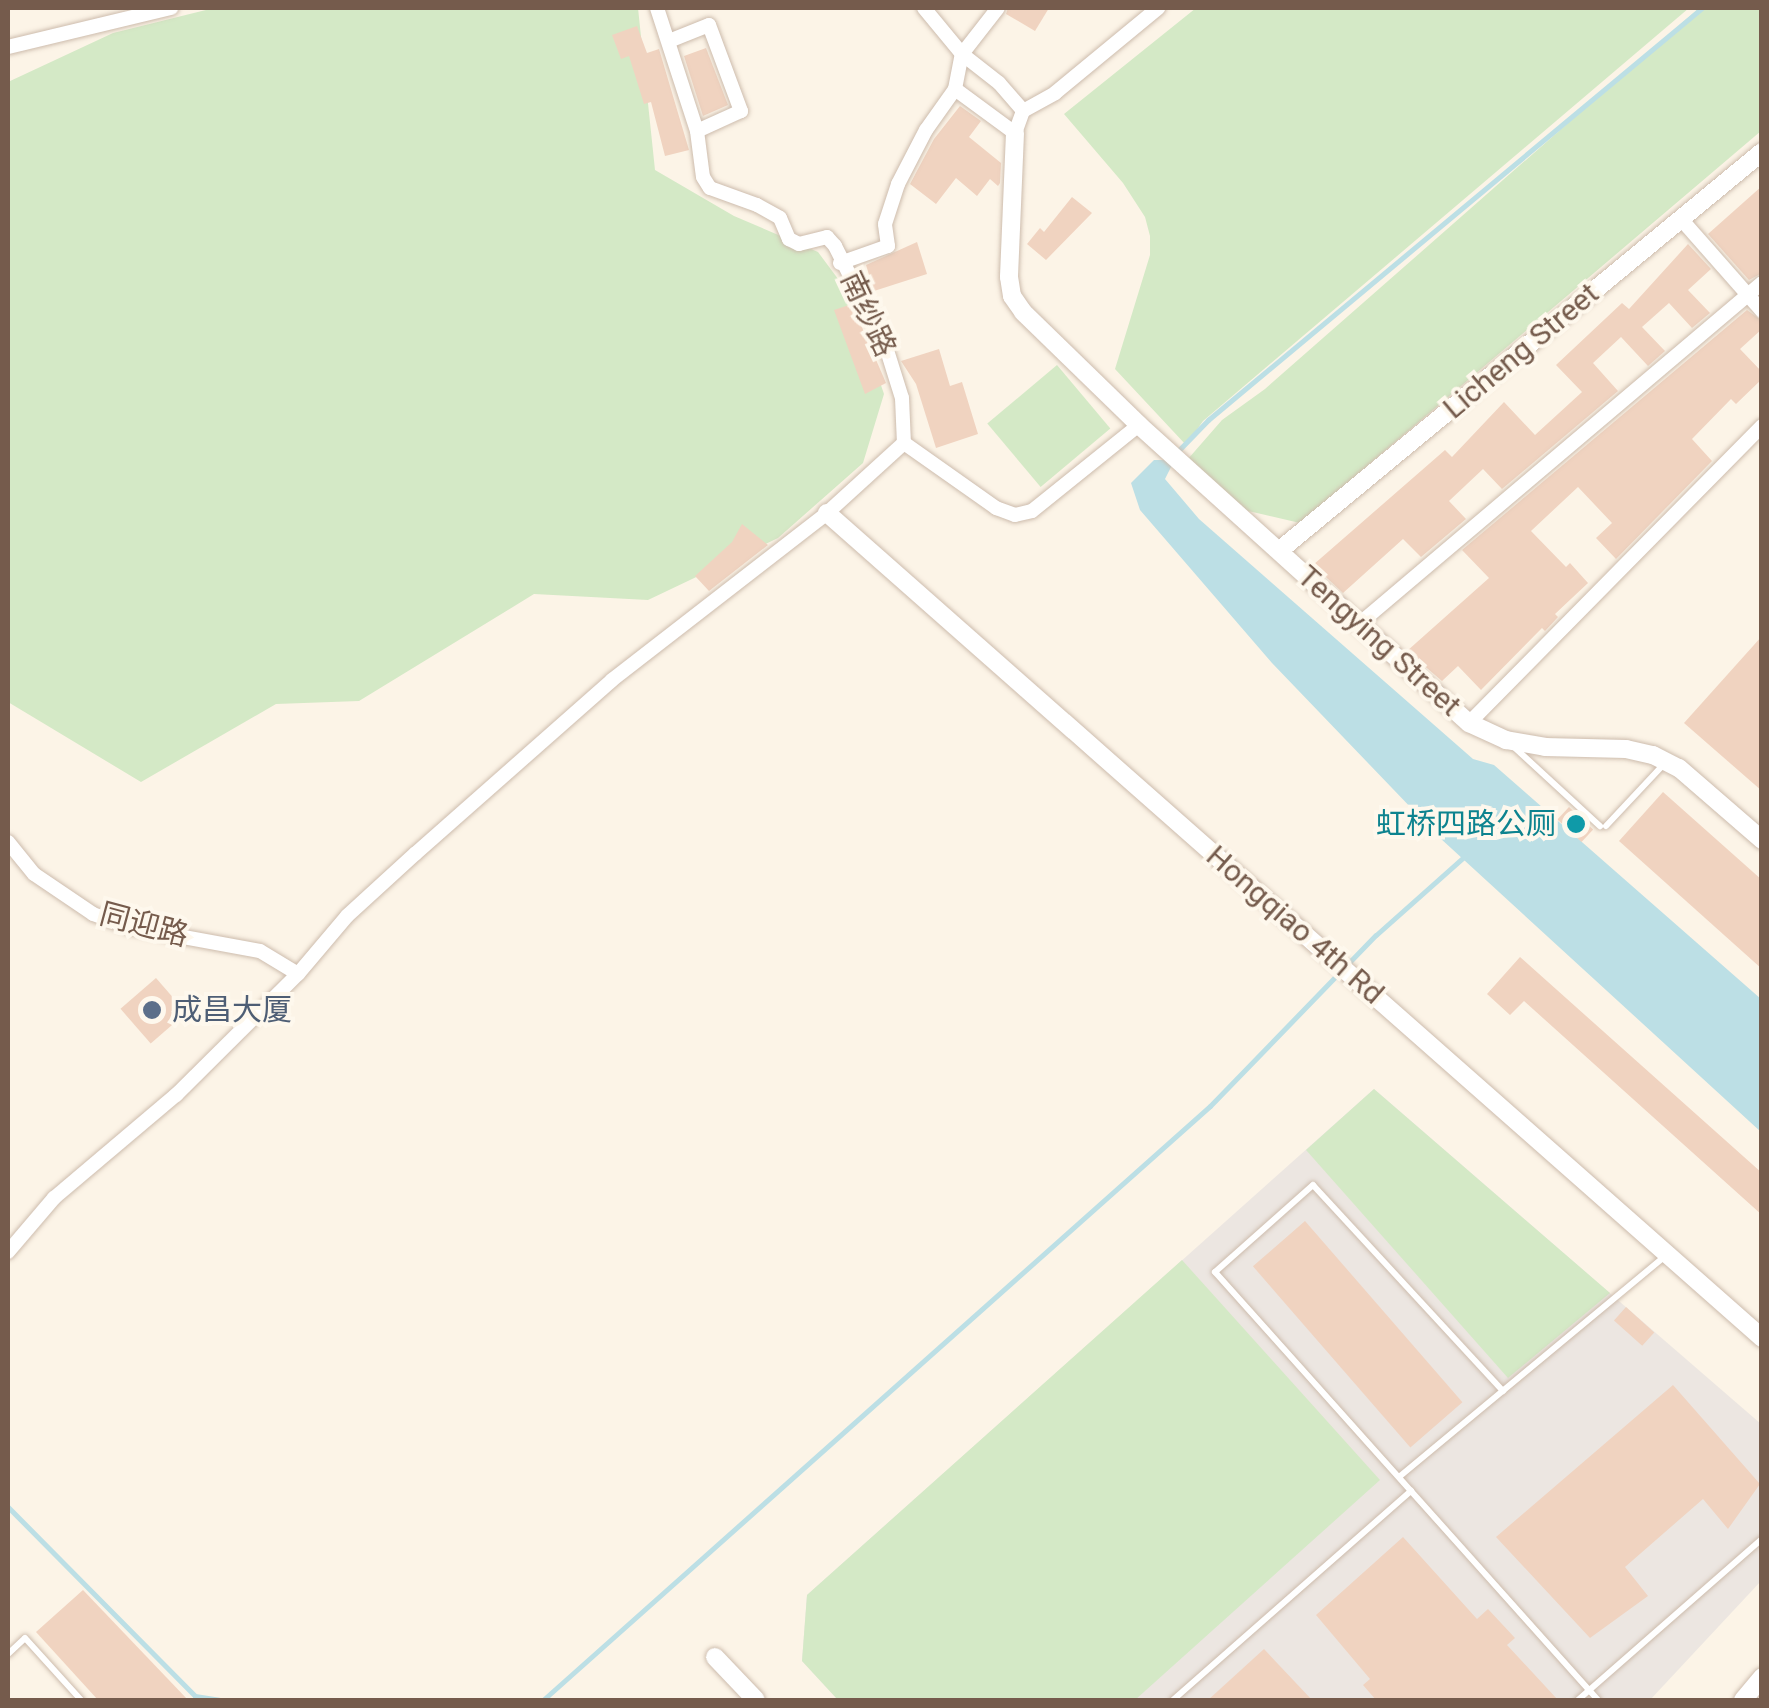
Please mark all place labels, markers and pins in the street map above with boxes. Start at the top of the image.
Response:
place label: 虹桥四路公厕 [1376,806,1556,842]
marker: 虹桥四路公厕 [1565,813,1587,835]
place label: 成昌大厦 [172,992,292,1028]
marker: 成昌大厦 [141,999,163,1021]

